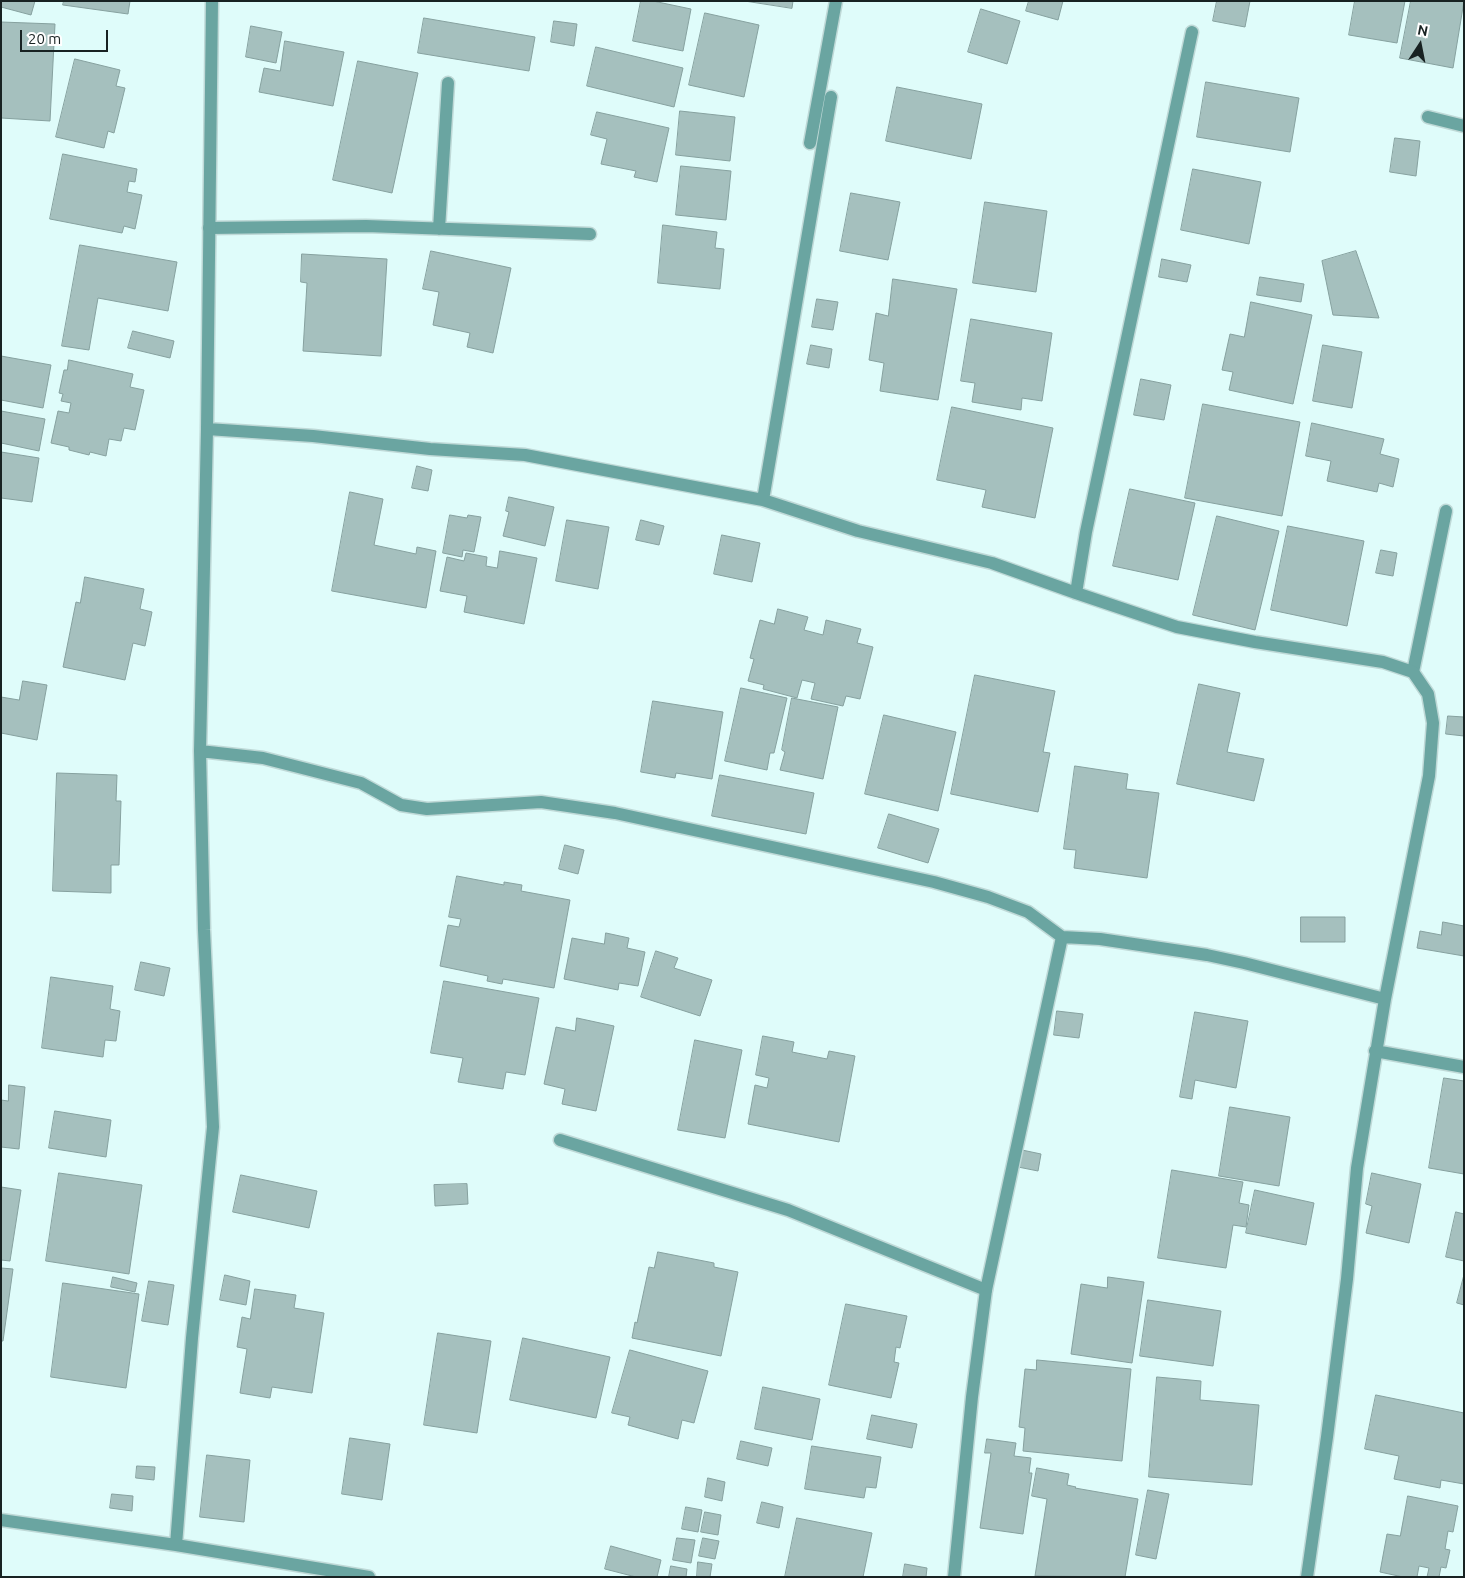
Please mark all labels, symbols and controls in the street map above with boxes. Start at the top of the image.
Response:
scale bar [22,20,110,52]
north arrow [1395,20,1445,70]
text: N [1416,21,1430,39]
text: 20 m [28,30,61,47]

